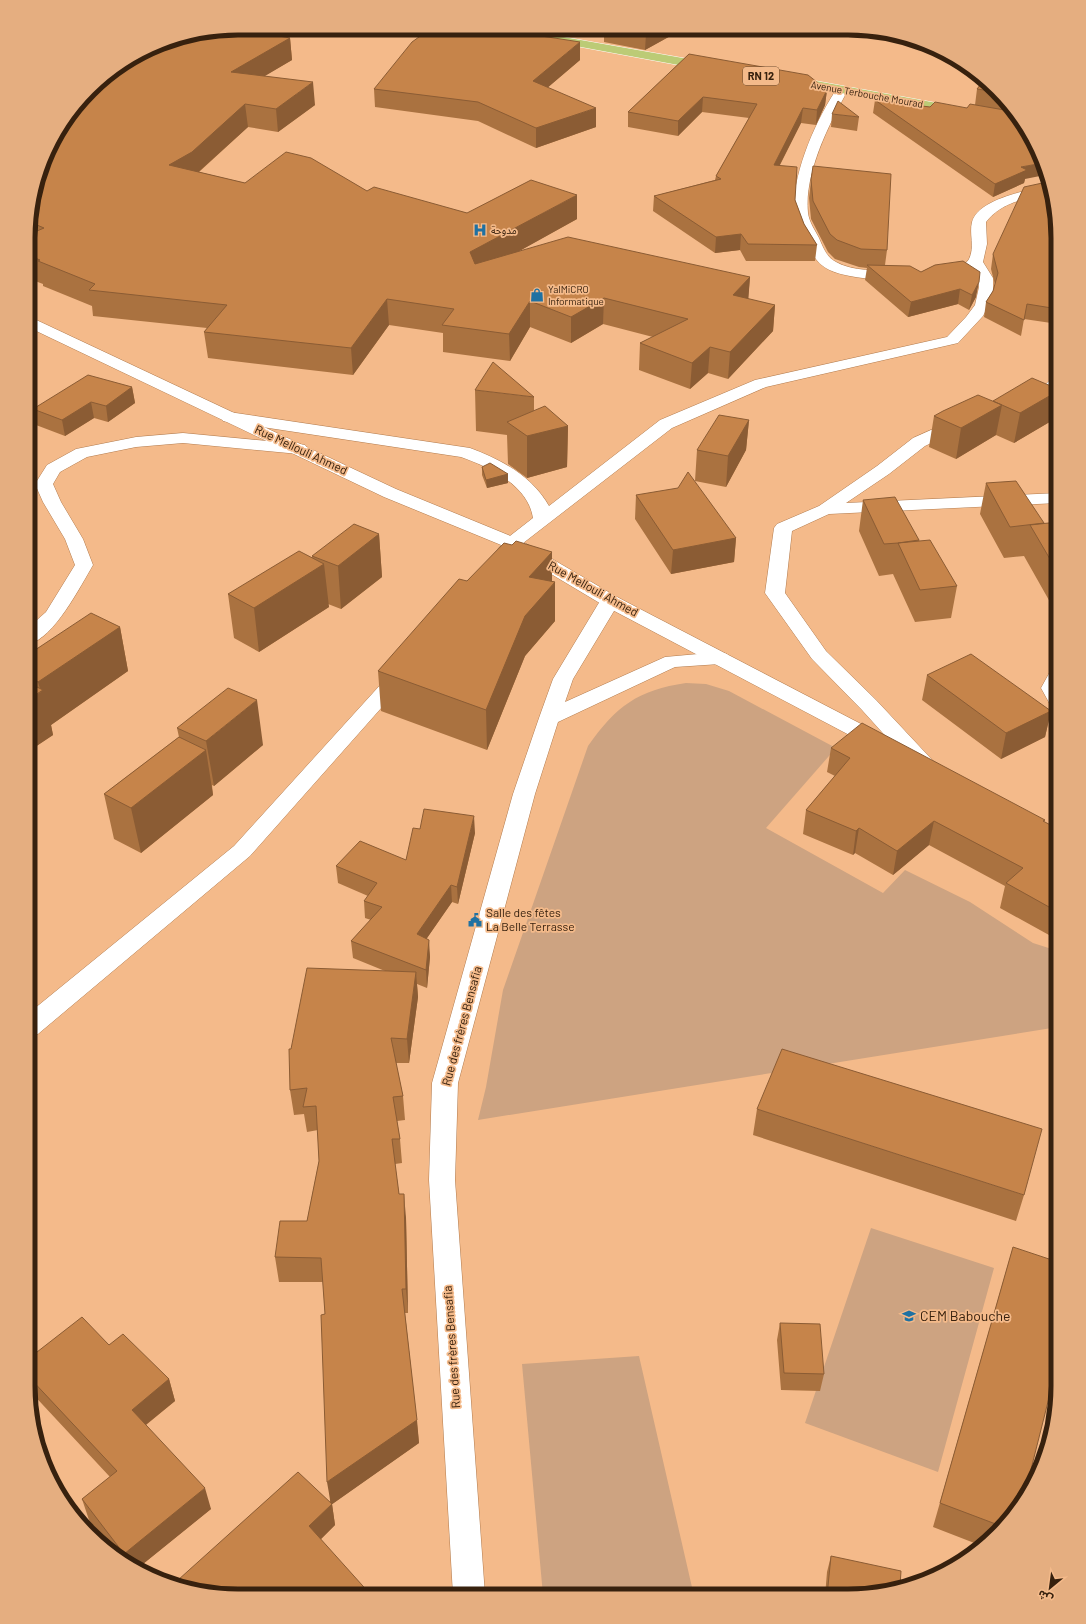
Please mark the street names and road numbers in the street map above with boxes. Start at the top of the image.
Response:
road number: RN 12 [743,67,779,85]
street label: Avenue Terbouche Mourad [810,78,924,110]
street label: Rue Mellouli Ahmed [253,421,350,477]
street label: Rue Mellouli Ahmed [546,558,641,619]
street label: Rue des frères Bensafia [438,964,484,1087]
street label: Rue des frères Bensafia [440,1285,462,1409]

